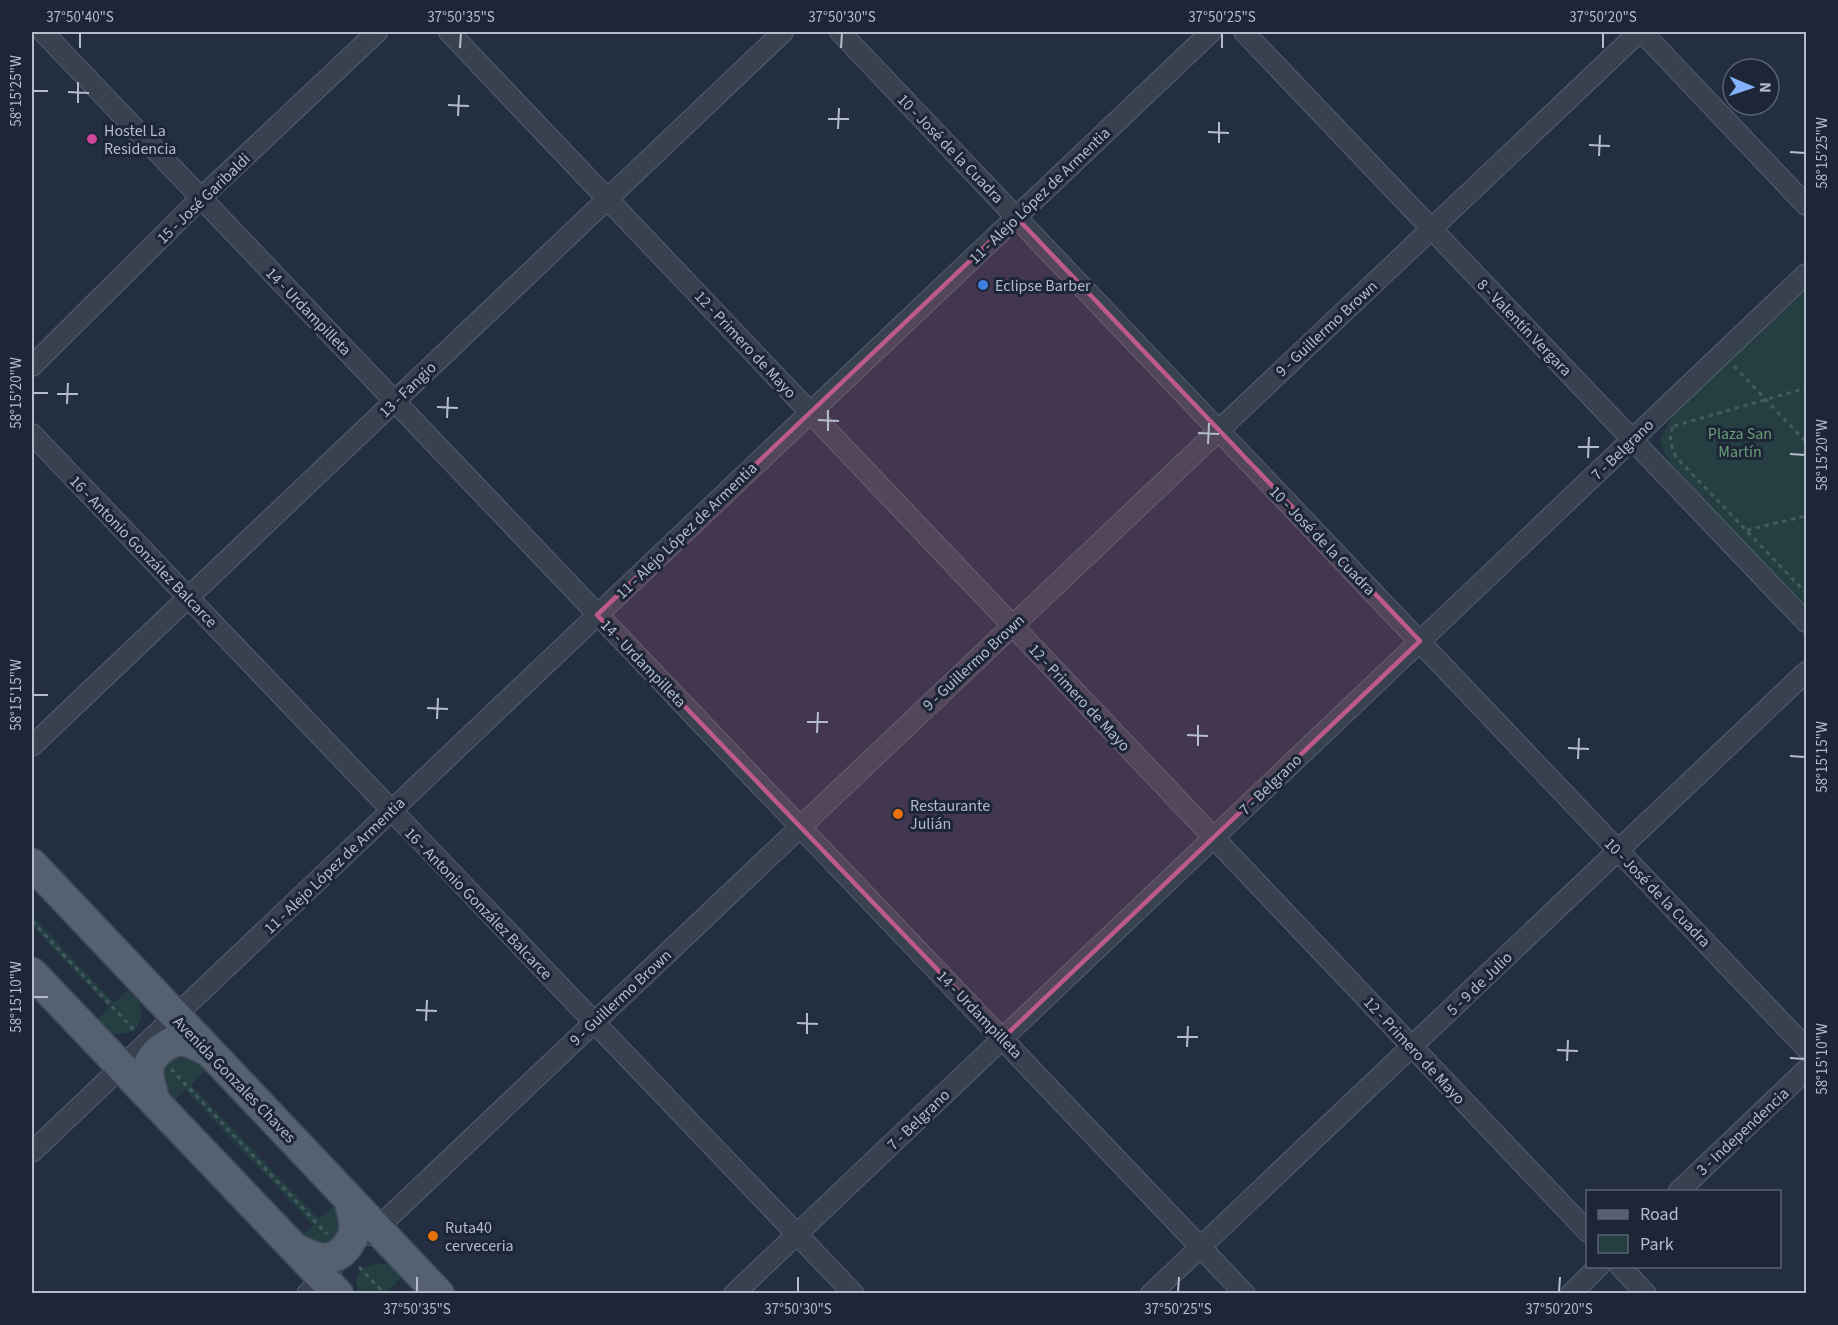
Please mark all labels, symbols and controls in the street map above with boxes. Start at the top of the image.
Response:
text: 37°50'40"S [46,7,114,28]
text: 37°50'35"S [427,7,495,28]
text: 37°50'30"S [808,7,876,28]
text: 37°50'25"S [1188,7,1256,28]
text: 37°50'20"S [1569,7,1637,28]
text: 58°15'25"W [6,55,27,127]
north arrow [1721,57,1781,117]
text: N [1754,82,1776,93]
street label: 10 - José de la Cuadra [892,89,1008,208]
text: 58°15'25"W [1812,117,1833,189]
place label: Hostel La Residencia [104,120,176,160]
street label: 11 - Alejo López de Armentia [964,122,1115,269]
marker: Hostel La Residencia [85,132,99,146]
street label: 15 - José Garibaldi [152,148,255,249]
street label: 14 - Urdampilleta [260,263,356,361]
street label: 8 - Valentín Vergara [1472,274,1577,381]
place label: Eclipse Barber [995,275,1091,297]
street label: 9 - Guillermo Brown [1271,276,1383,382]
marker: Eclipse Barber [976,278,990,292]
street label: 12 - Primero de Mayo [689,286,801,403]
text: 58°15'20"W [6,357,27,429]
street label: 13 - Fangio [374,357,441,423]
street label: 7 - Belgrano [1586,414,1659,485]
text: 58°15'20"W [1812,419,1833,491]
park label: Plaza San Martín [1708,423,1772,463]
street label: 11 - Alejo López de Armentia [611,457,762,604]
street label: 16 - Antonio González Balcarce [65,471,222,633]
street label: 10 - José de la Cuadra [1264,481,1380,600]
street label: 9 - Guillermo Brown [918,610,1030,716]
street label: 14 - Urdampilleta [595,615,691,713]
street label: 12 - Primero de Mayo [1023,639,1135,756]
text: 58°15'15"W [6,659,27,731]
text: 58°15'15"W [1812,721,1833,793]
street label: 7 - Belgrano [1234,749,1307,820]
street label: 11 - Alejo López de Armentia [259,792,410,939]
place label: Restaurante Julián [910,795,990,835]
marker: Restaurante Julián [891,807,905,821]
street label: 16 - Antonio González Balcarce [400,823,557,985]
street label: 10 - José de la Cuadra [1599,833,1715,952]
street label: 9 - Guillermo Brown [565,945,677,1051]
street label: 5 - 9 de Julio [1442,947,1517,1021]
text: 58°15'10"W [6,961,27,1033]
street label: 14 - Urdampilleta [931,966,1027,1064]
street label: 12 - Primero de Mayo [1358,992,1470,1109]
street label: Avenida Gonzales Chaves [168,1011,301,1148]
text: 58°15'10"W [1812,1023,1833,1095]
street label: 3 - Independencia [1691,1083,1794,1181]
street label: 7 - Belgrano [882,1084,955,1155]
legend [1586,1190,1781,1268]
text: Road [1640,1202,1679,1227]
place label: Ruta40 cerveceria [445,1217,514,1257]
marker: Ruta40 cerveceria [426,1229,440,1243]
text: Park [1640,1232,1674,1257]
text: 37°50'35"S [383,1299,451,1320]
text: 37°50'30"S [764,1299,832,1320]
text: 37°50'25"S [1144,1299,1212,1320]
text: 37°50'20"S [1525,1299,1593,1320]

